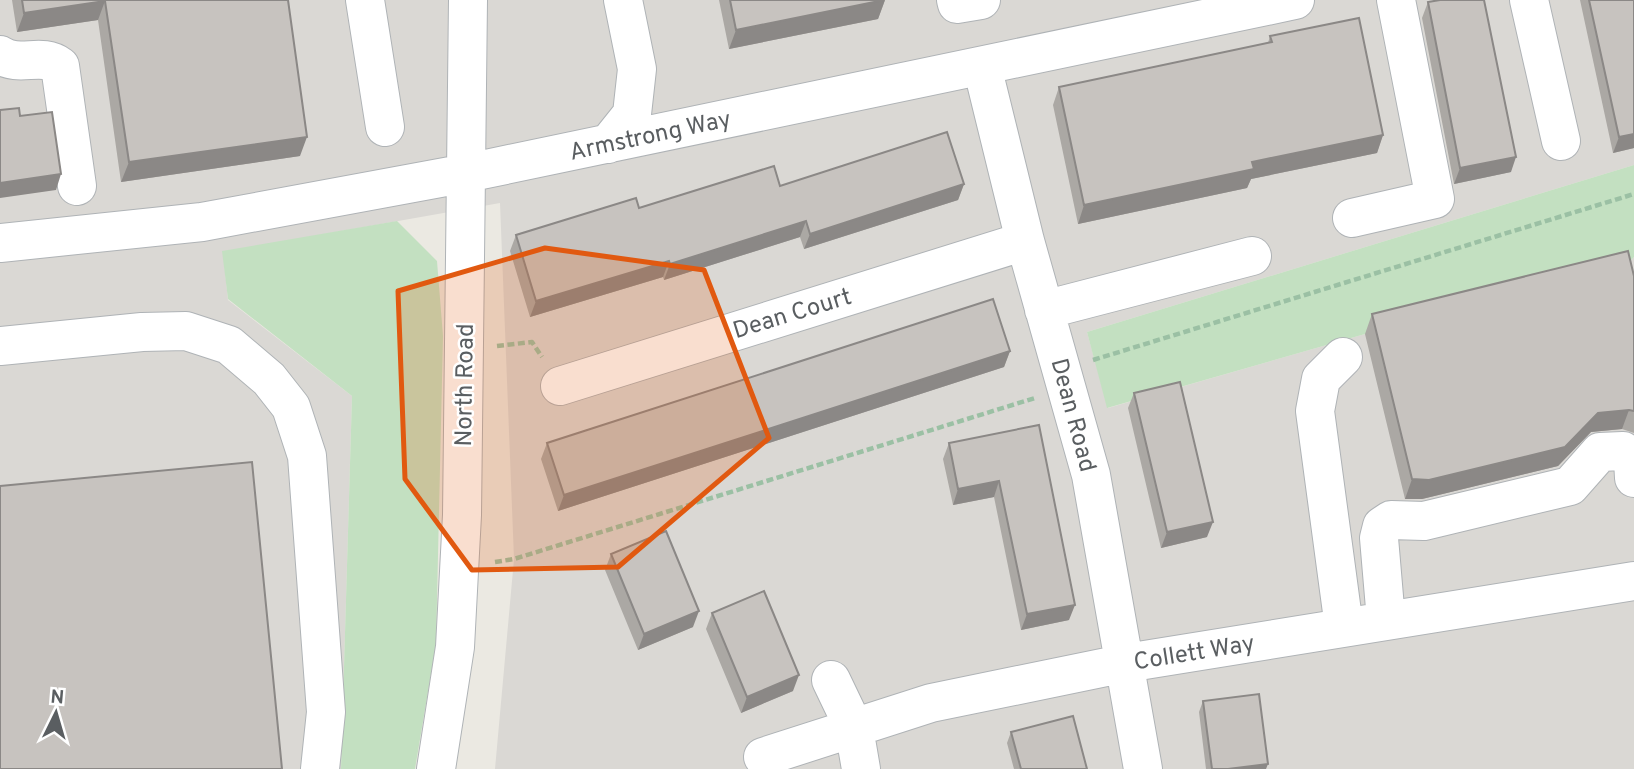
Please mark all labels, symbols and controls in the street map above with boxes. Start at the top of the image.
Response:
street label: Armstrong Way [567,105,734,169]
street label: Dean Court [730,283,856,347]
street label: North Road [450,323,482,447]
street label: Dean Road [1042,355,1102,476]
street label: Collett Way [1132,630,1257,678]
north arrow [21,678,91,748]
text: N [49,686,65,711]

